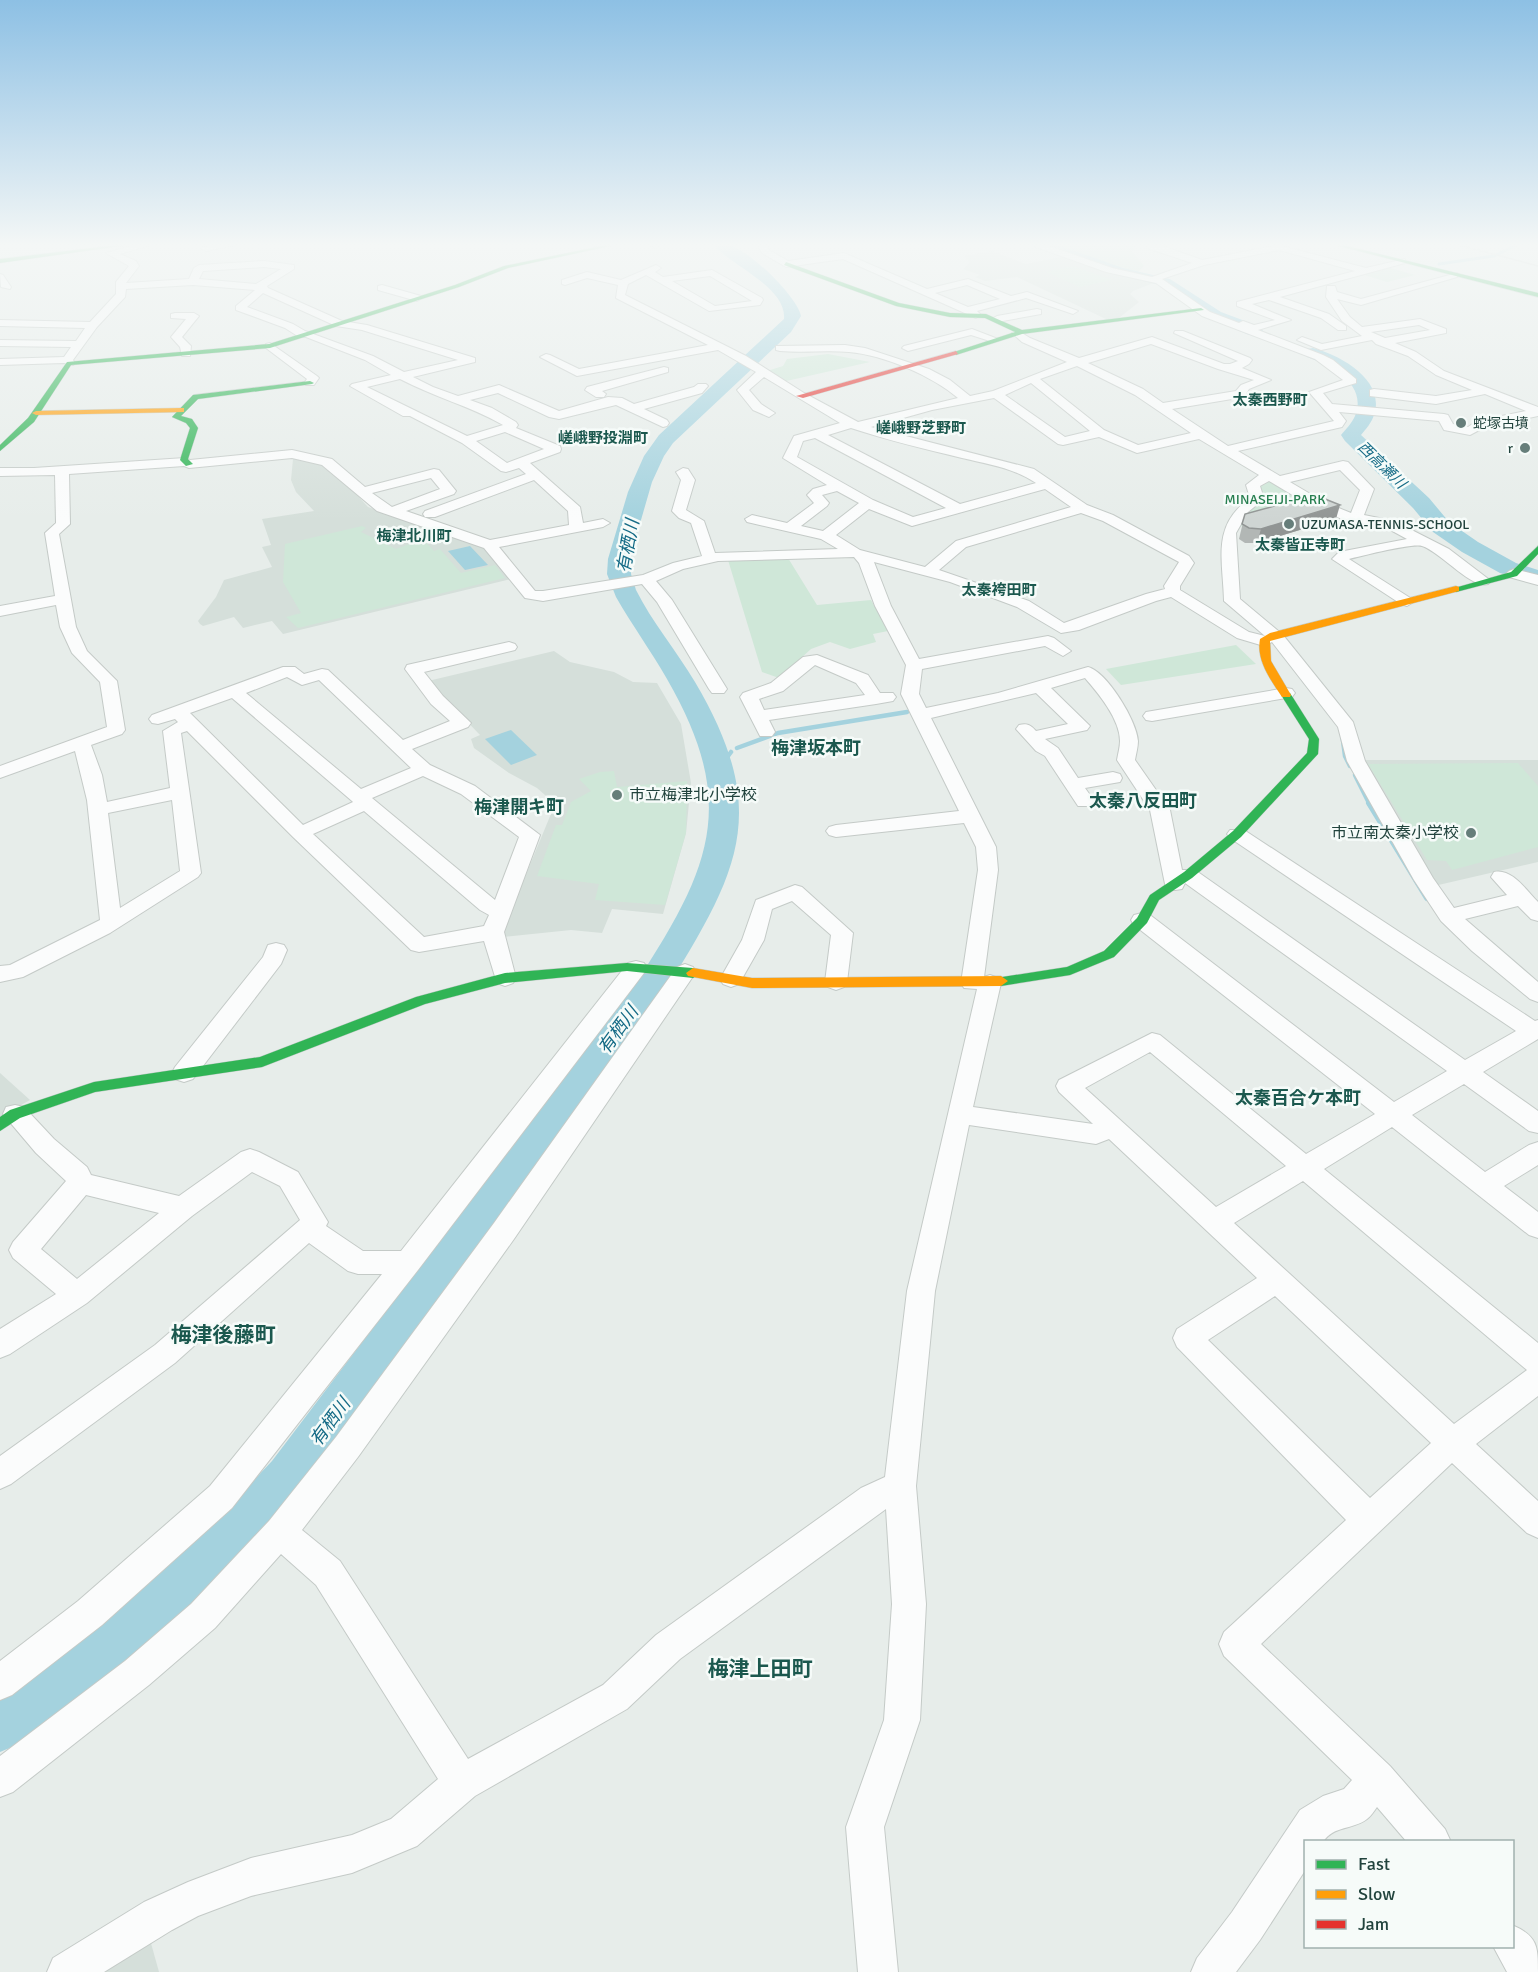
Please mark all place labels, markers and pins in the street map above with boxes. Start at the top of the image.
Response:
place label: 蛇塚古墳 [1473,415,1529,432]
marker: 蛇塚古墳 [1454,416,1468,430]
place label: r [1508,440,1514,457]
marker: r [1518,441,1532,455]
place label: UZUMASA-TENNIS-SCHOOL [1301,516,1470,533]
marker: UZUMASA-TENNIS-SCHOOL [1282,517,1296,531]
place label: 市立梅津北小学校 [629,785,757,805]
marker: 市立梅津北小学校 [610,788,624,802]
place label: 市立南太秦小学校 [1331,823,1459,843]
marker: 市立南太秦小学校 [1464,826,1478,840]

